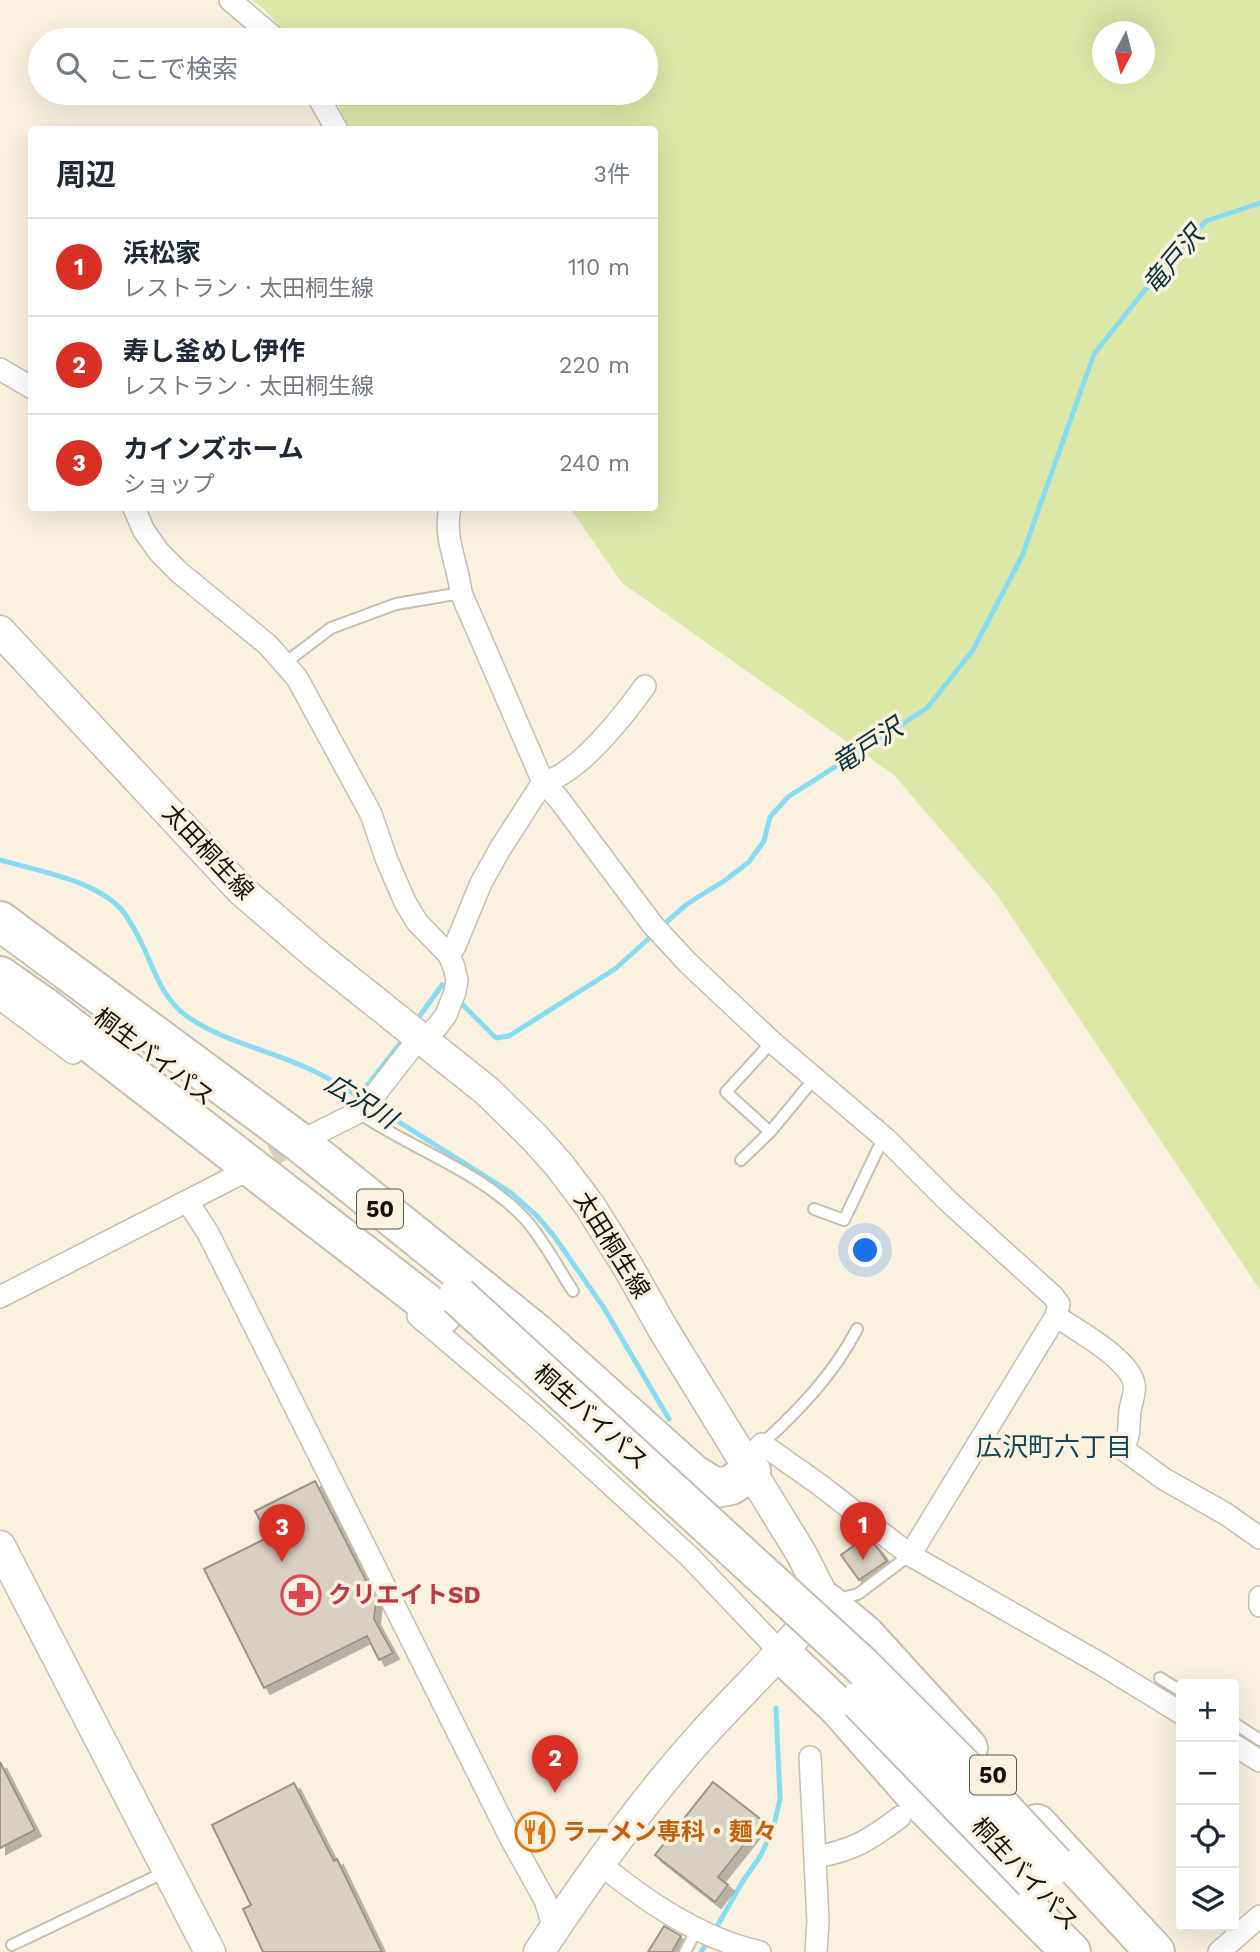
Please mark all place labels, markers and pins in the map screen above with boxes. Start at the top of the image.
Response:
pin: 1 [840,1502,886,1560]
pin: 3 [259,1504,305,1562]
pharmacy icon: クリエイトSD [280,1574,322,1616]
place label: クリエイトSD [328,1581,481,1609]
pin: 2 [532,1735,578,1793]
restaurant icon: ラーメン専科・麺々 [514,1811,556,1853]
place label: ラーメン専科・麺々 [562,1818,777,1846]

